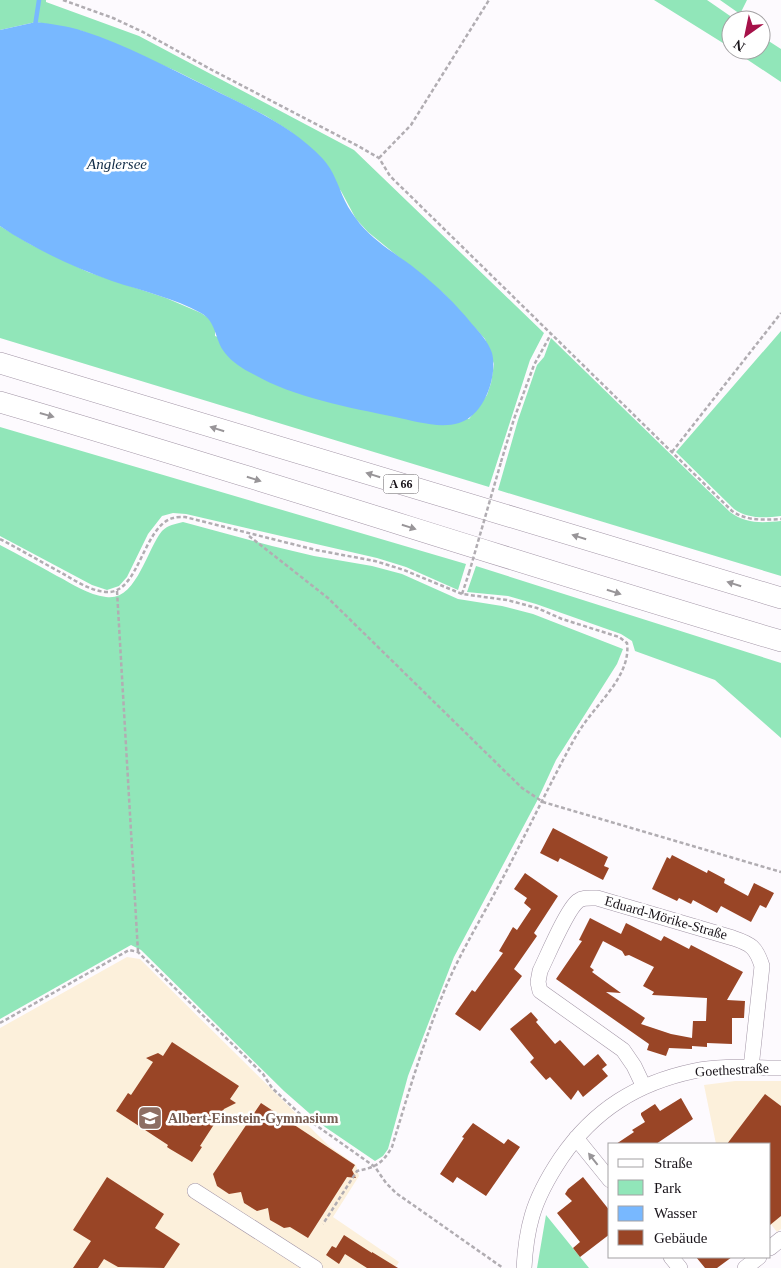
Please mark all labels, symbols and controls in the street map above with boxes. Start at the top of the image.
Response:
north arrow [721,10,771,60]
text: N [731,36,748,55]
water label: Anglersee [86,156,147,172]
one-way arrow [39,412,54,420]
one-way arrow [210,424,225,432]
one-way arrow [365,471,380,479]
road number: A 66 [384,474,418,494]
one-way arrow [247,475,262,483]
one-way arrow [402,524,417,532]
one-way arrow [571,533,586,541]
one-way arrow [727,580,742,588]
one-way arrow [607,588,622,596]
street label: Eduard-Mörike-Straße [603,893,729,943]
street label: Goethestraße [695,1061,769,1079]
school or university icon: Albert-Einstein-Gymnasium [137,1105,163,1131]
place label: Albert-Einstein-Gymnasium [168,1111,339,1126]
legend [608,1143,771,1258]
one-way arrow [588,1152,598,1166]
text: Straße [654,1155,693,1171]
text: Park [654,1180,682,1196]
text: Wasser [654,1205,697,1221]
text: Gebäude [654,1230,708,1246]

